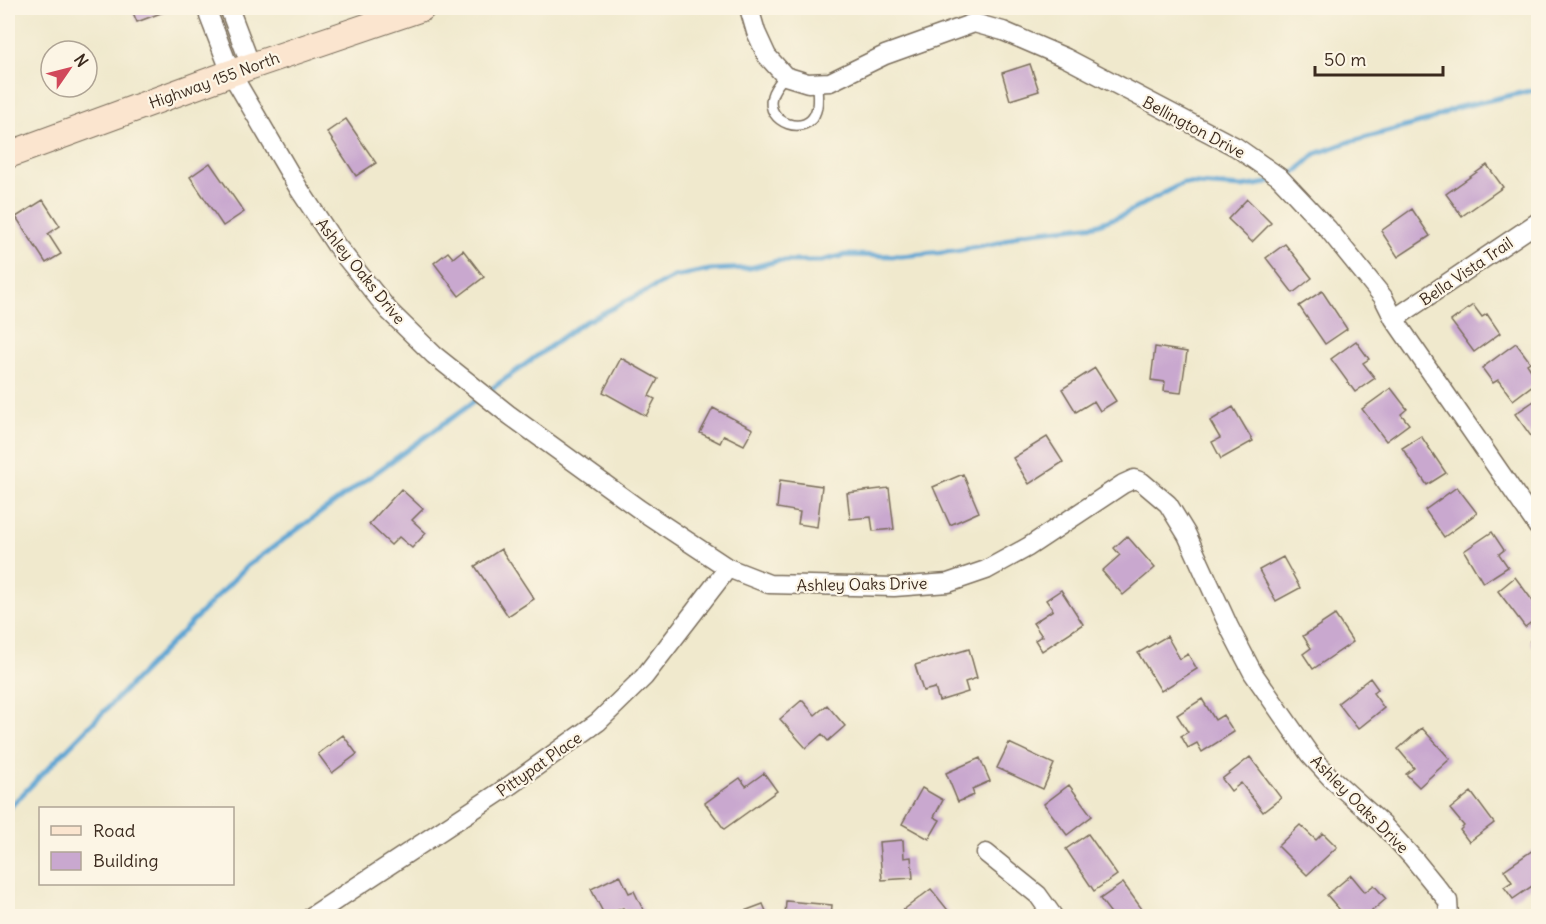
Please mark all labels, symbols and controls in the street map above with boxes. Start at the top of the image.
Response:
north arrow [39,39,99,99]
scale bar [1315,39,1442,77]
street label: Highway 155 North [146,47,282,113]
text: 50 m [1324,48,1366,71]
text: N [70,50,93,71]
street label: Bellington Drive [1139,92,1249,162]
street label: Ashley Oaks Drive [312,214,410,328]
street label: Bella Vista Trail [1415,232,1517,310]
street label: Ashley Oaks Drive [797,573,927,595]
street label: Pittypat Place [493,727,585,801]
street label: Ashley Oaks Drive [1307,751,1413,857]
legend [39,807,234,885]
text: Road [93,819,136,842]
text: Building [93,849,158,872]

